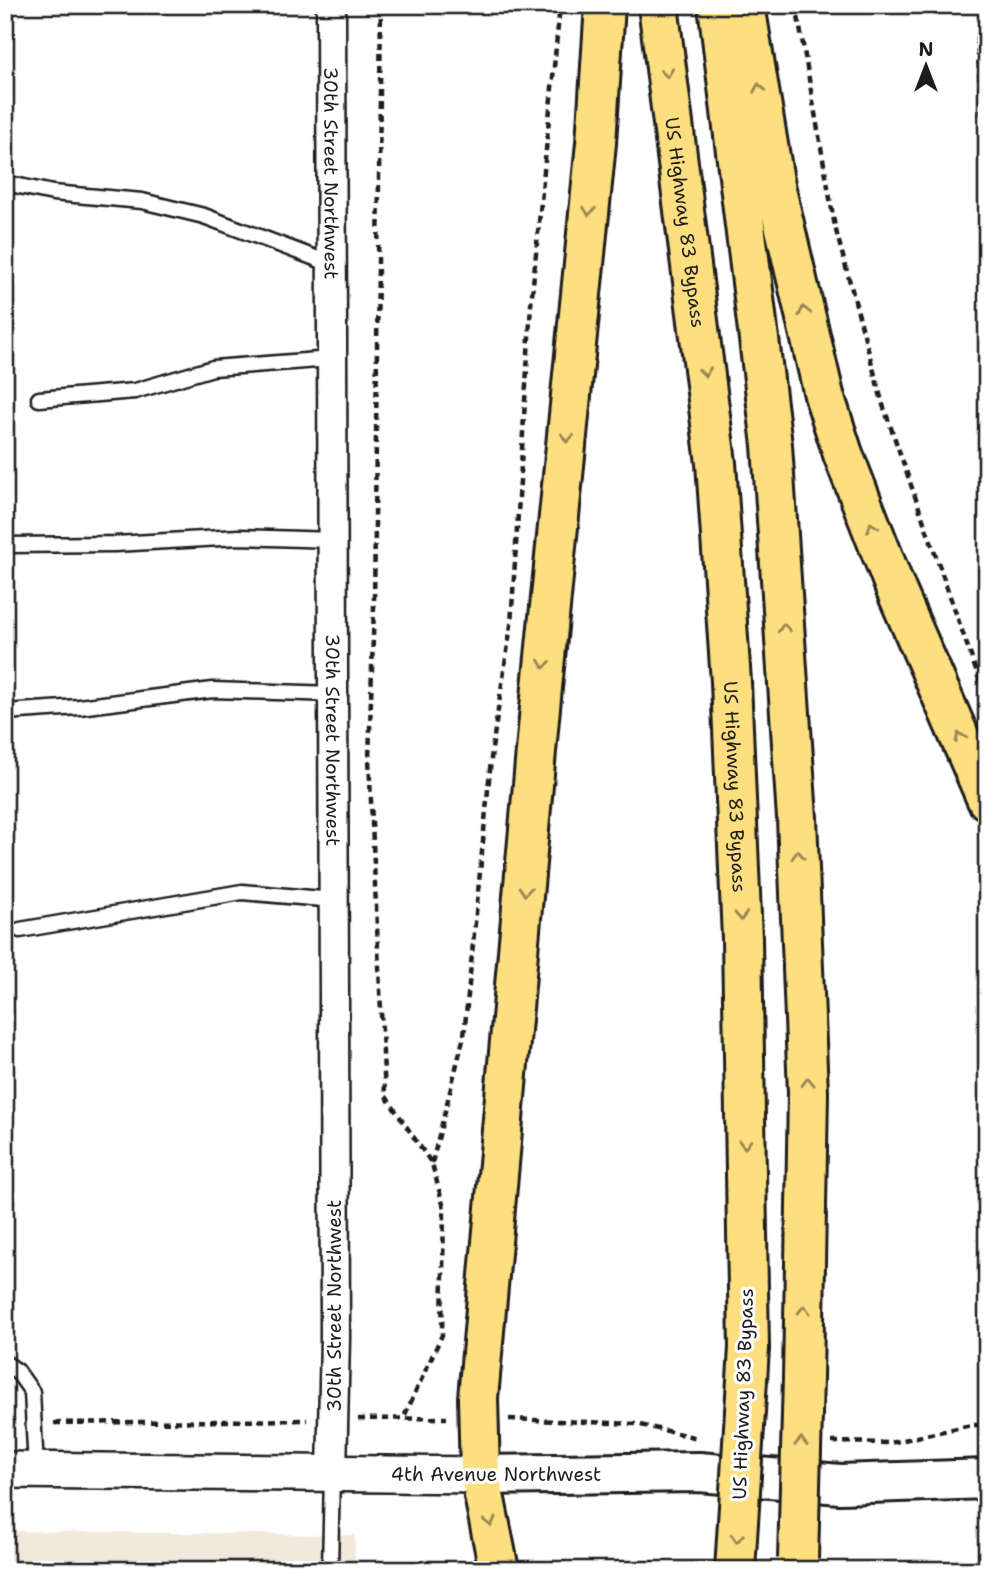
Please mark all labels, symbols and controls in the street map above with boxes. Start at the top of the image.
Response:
north arrow [890,32,960,102]
text: N [918,37,934,62]
street label: 30th Street Northwest [319,67,344,279]
one-way arrow [659,67,674,79]
one-way arrow [752,82,767,94]
street label: US Highway 83 Bypass [660,116,711,329]
one-way arrow [582,206,597,217]
one-way arrow [798,305,812,317]
one-way arrow [697,366,712,377]
one-way arrow [560,432,575,443]
one-way arrow [866,522,880,534]
one-way arrow [777,622,792,633]
street label: 30th Street Northwest [320,634,346,846]
one-way arrow [537,658,552,670]
street label: US Highway 83 Bypass [718,680,753,893]
one-way arrow [954,732,968,744]
one-way arrow [791,849,806,860]
one-way arrow [518,885,533,896]
one-way arrow [733,911,748,922]
one-way arrow [800,1077,815,1088]
one-way arrow [738,1138,753,1149]
street label: 30th Street Northwest [322,1200,347,1412]
street label: US Highway 83 Bypass [727,1288,759,1500]
one-way arrow [797,1304,812,1315]
one-way arrow [794,1436,809,1447]
street label: 4th Avenue Northwest [391,1462,601,1487]
one-way arrow [481,1516,496,1528]
one-way arrow [730,1533,745,1544]

